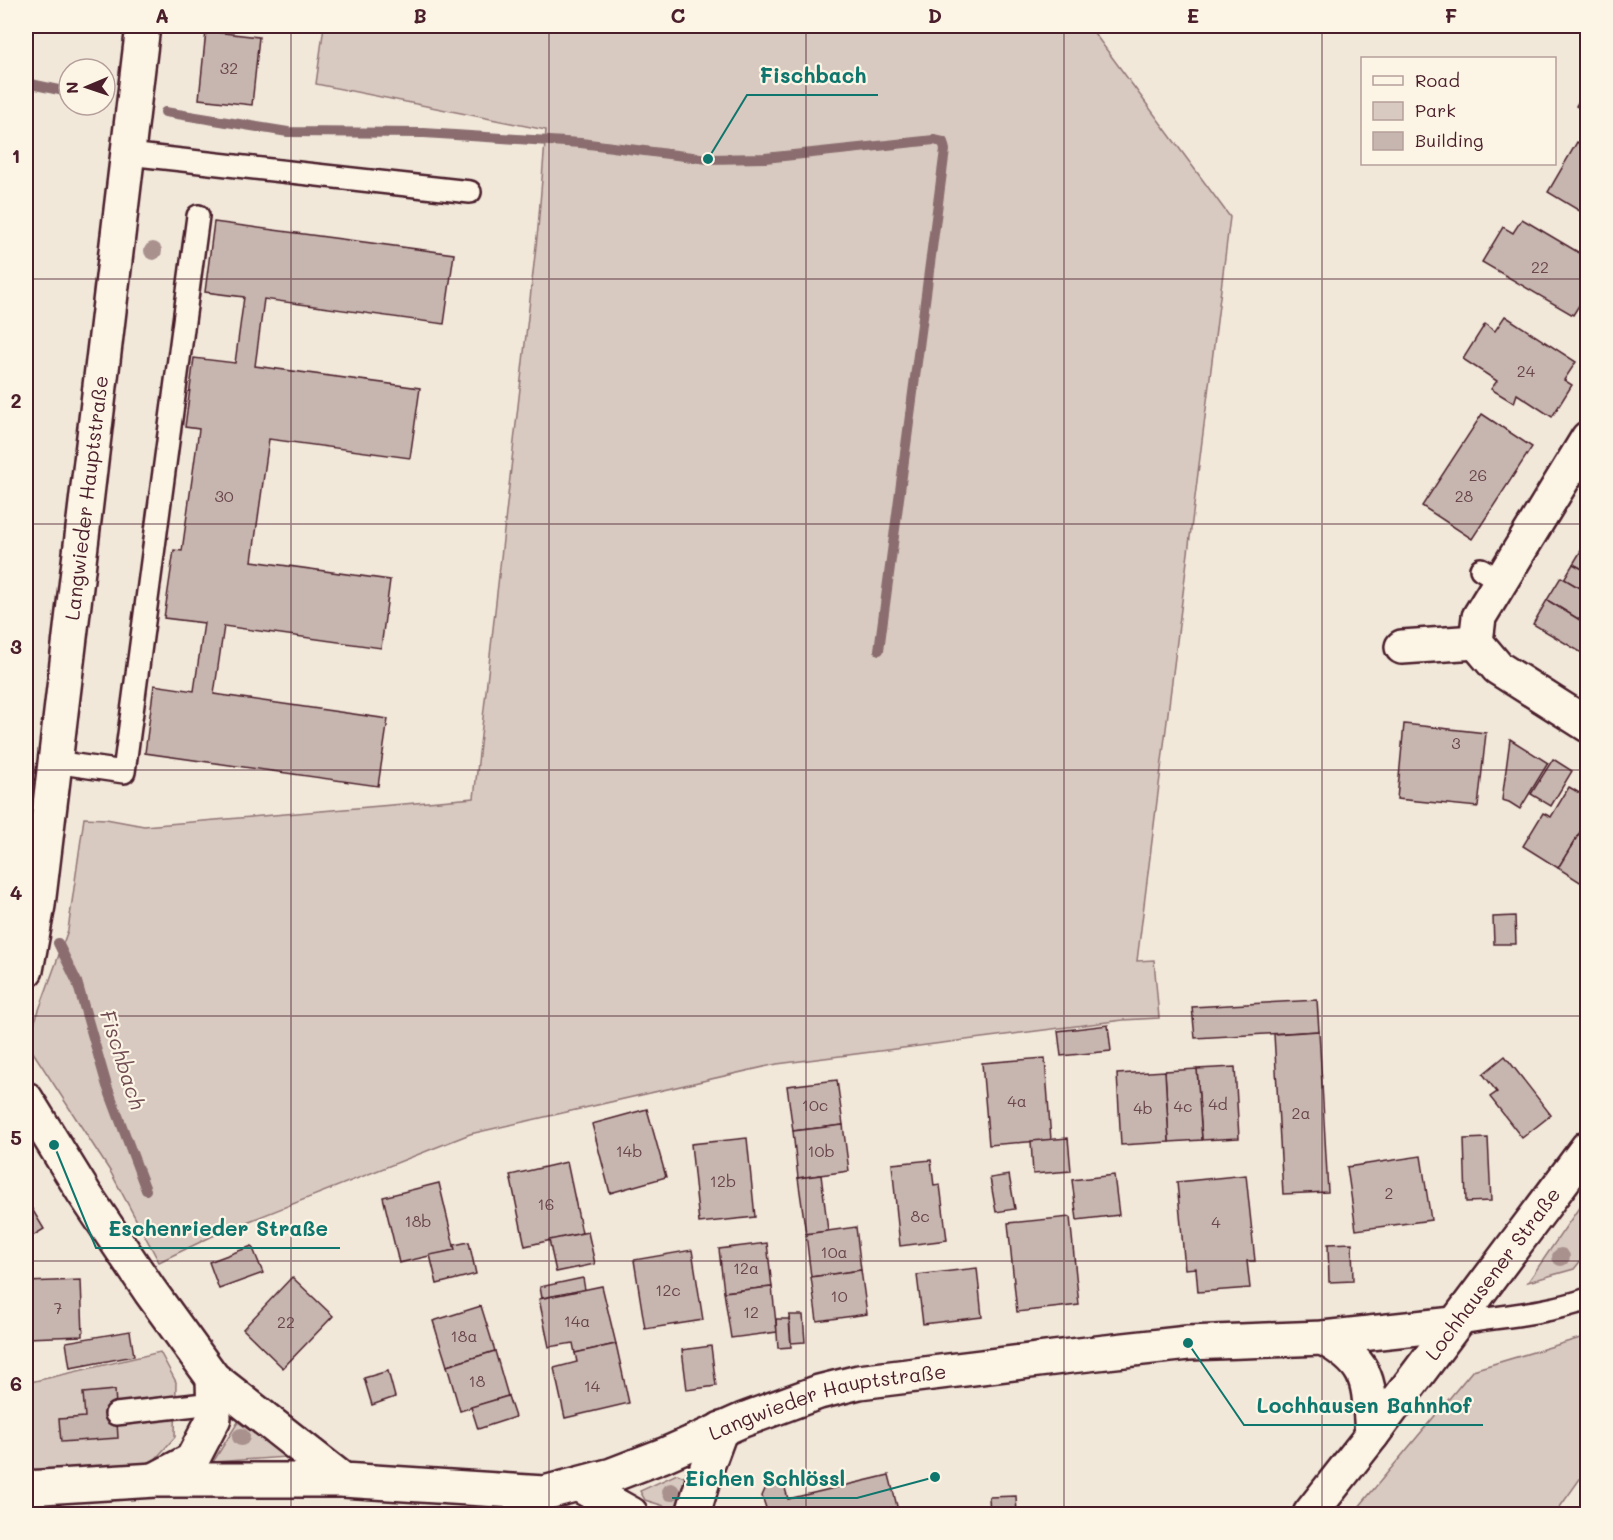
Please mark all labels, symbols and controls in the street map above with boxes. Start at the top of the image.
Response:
text: A [155,2,169,28]
text: B [413,2,427,28]
text: C [671,2,686,28]
text: D [928,2,942,28]
text: E [1187,2,1199,28]
text: F [1445,2,1458,28]
callout: Fischbach [747,56,878,95]
north arrow [57,57,117,117]
house number: 32 [220,57,238,78]
legend [1361,57,1556,165]
text: Fischbach [760,61,866,88]
text: Road [1415,68,1460,92]
text: N [61,81,82,94]
text: Park [1415,98,1456,122]
text: Building [1415,128,1483,152]
text: 1 [12,142,20,168]
house number: 22 [1531,256,1549,277]
house number: 24 [1517,360,1536,381]
street label: Langwieder Hauptstraße [58,374,113,622]
text: 2 [10,387,22,413]
house number: 26 [1469,464,1487,485]
house number: 30 [214,485,234,506]
house number: 28 [1455,485,1474,506]
text: 3 [10,633,22,659]
house number: 3 [1451,732,1461,753]
text: 4 [10,879,23,905]
water label: Fischbach [95,1006,152,1113]
house number: 4a [1007,1090,1027,1111]
house number: 4d [1208,1093,1228,1114]
house number: 10c [802,1094,828,1115]
house number: 4c [1174,1095,1192,1116]
house number: 4b [1133,1097,1153,1118]
house number: 2a [1292,1102,1310,1123]
text: 5 [10,1124,22,1150]
house number: 14b [616,1140,642,1161]
house number: 10b [807,1140,835,1161]
house number: 12b [710,1170,736,1191]
street label: Lochhausener Straße [1419,1181,1566,1365]
house number: 2 [1385,1182,1393,1203]
house number: 16 [538,1193,554,1214]
house number: 8c [910,1205,930,1226]
callout: Eschenrieder Straße [96,1209,340,1248]
house number: 18b [404,1210,432,1231]
house number: 4 [1211,1211,1221,1232]
text: Eschenrieder Straße [108,1214,328,1241]
house number: 10a [821,1241,848,1262]
house number: 12a [733,1257,759,1278]
house number: 12c [655,1279,681,1300]
house number: 10 [830,1285,848,1306]
house number: 7 [54,1297,63,1318]
house number: 12 [743,1301,759,1322]
house number: 14a [564,1310,590,1331]
house number: 22 [277,1311,295,1332]
house number: 18a [451,1325,477,1346]
street label: Langwieder Hauptstraße [704,1357,948,1446]
text: 6 [10,1370,22,1396]
house number: 18 [469,1370,486,1391]
house number: 14 [584,1375,601,1396]
callout: Lochhausen Bahnhof [1244,1386,1483,1425]
text: Lochhausen Bahnhof [1257,1391,1472,1418]
callout: Eichen Schlössl [672,1459,857,1498]
text: Eichen Schlössl [685,1464,845,1491]

